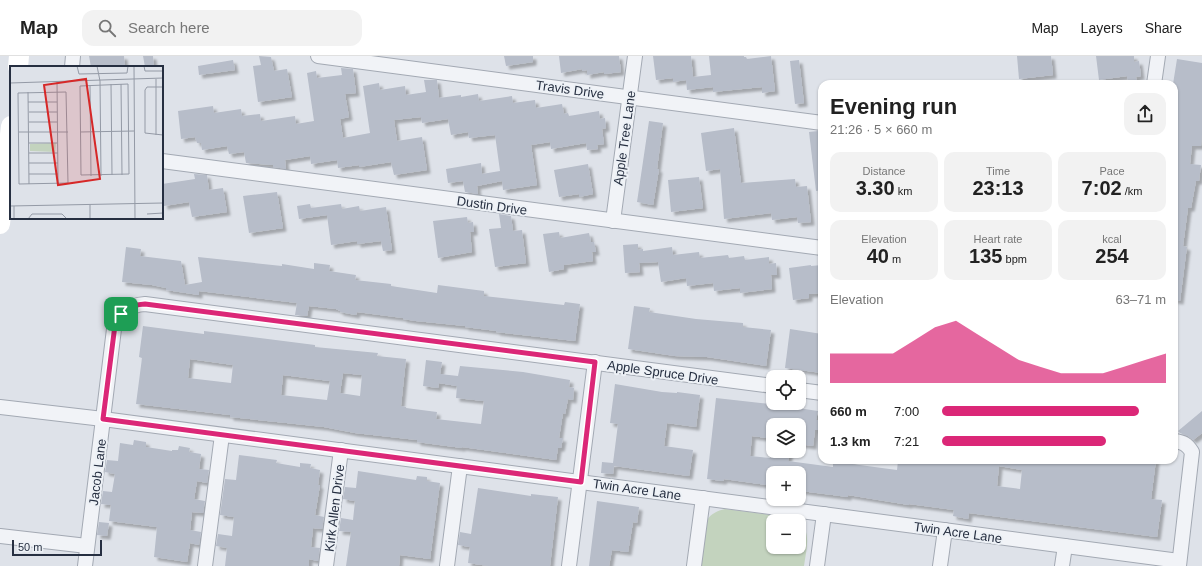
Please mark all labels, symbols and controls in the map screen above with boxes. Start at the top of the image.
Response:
search box [82,10,362,46]
text: Map [20,17,58,38]
icon: search [96,17,118,39]
text: Search here [128,19,210,36]
text: Map [1031,20,1059,36]
text: Layers [1081,20,1123,36]
text: Share [1145,20,1182,36]
inset map [10,66,163,219]
street label: Travis Drive [535,77,605,102]
street label: Apple Tree Lane [610,90,639,186]
button: share [1124,93,1166,135]
text: Evening run [830,94,957,119]
text: 21:26 · 5 × 660 m [830,122,932,137]
text: Distance [863,165,905,177]
text: Time [986,165,1010,177]
text: Pace [1099,165,1125,177]
text: 3.30 [856,177,895,199]
text: 23:13 [972,177,1024,199]
text: 7:02 [1082,177,1122,199]
text: km [895,185,912,197]
text: /km [1122,185,1142,197]
street label: Dustin Drive [456,193,528,218]
text: Elevation [861,233,907,245]
text: Heart rate [974,233,1022,245]
text: kcal [1102,233,1122,245]
text: 40 [867,245,889,267]
text: 135 [969,245,1002,267]
text: 254 [1095,245,1129,267]
text: m [889,253,901,265]
text: bpm [1002,253,1027,265]
text: Elevation [830,292,883,307]
text: 63–71 m [1115,292,1166,307]
pin [104,297,138,331]
icon: arrive [110,303,132,325]
street label: Apple Spruce Drive [606,357,719,388]
map controls [766,370,806,554]
button: locate [766,370,806,410]
text: 660 m [830,404,867,419]
text: 7:00 [894,404,919,419]
button: layers [766,418,806,458]
text: 1.3 km [830,434,870,449]
text: 7:21 [894,434,919,449]
street label: Jacob Lane [86,438,109,506]
street label: Kirk Allen Drive [322,463,347,553]
button: + [766,466,806,506]
street label: Twin Acre Lane [592,476,682,503]
button: − [766,514,806,554]
street label: Twin Acre Lane [913,519,1003,546]
scale bar [12,538,102,557]
text: 50 m [18,541,42,553]

